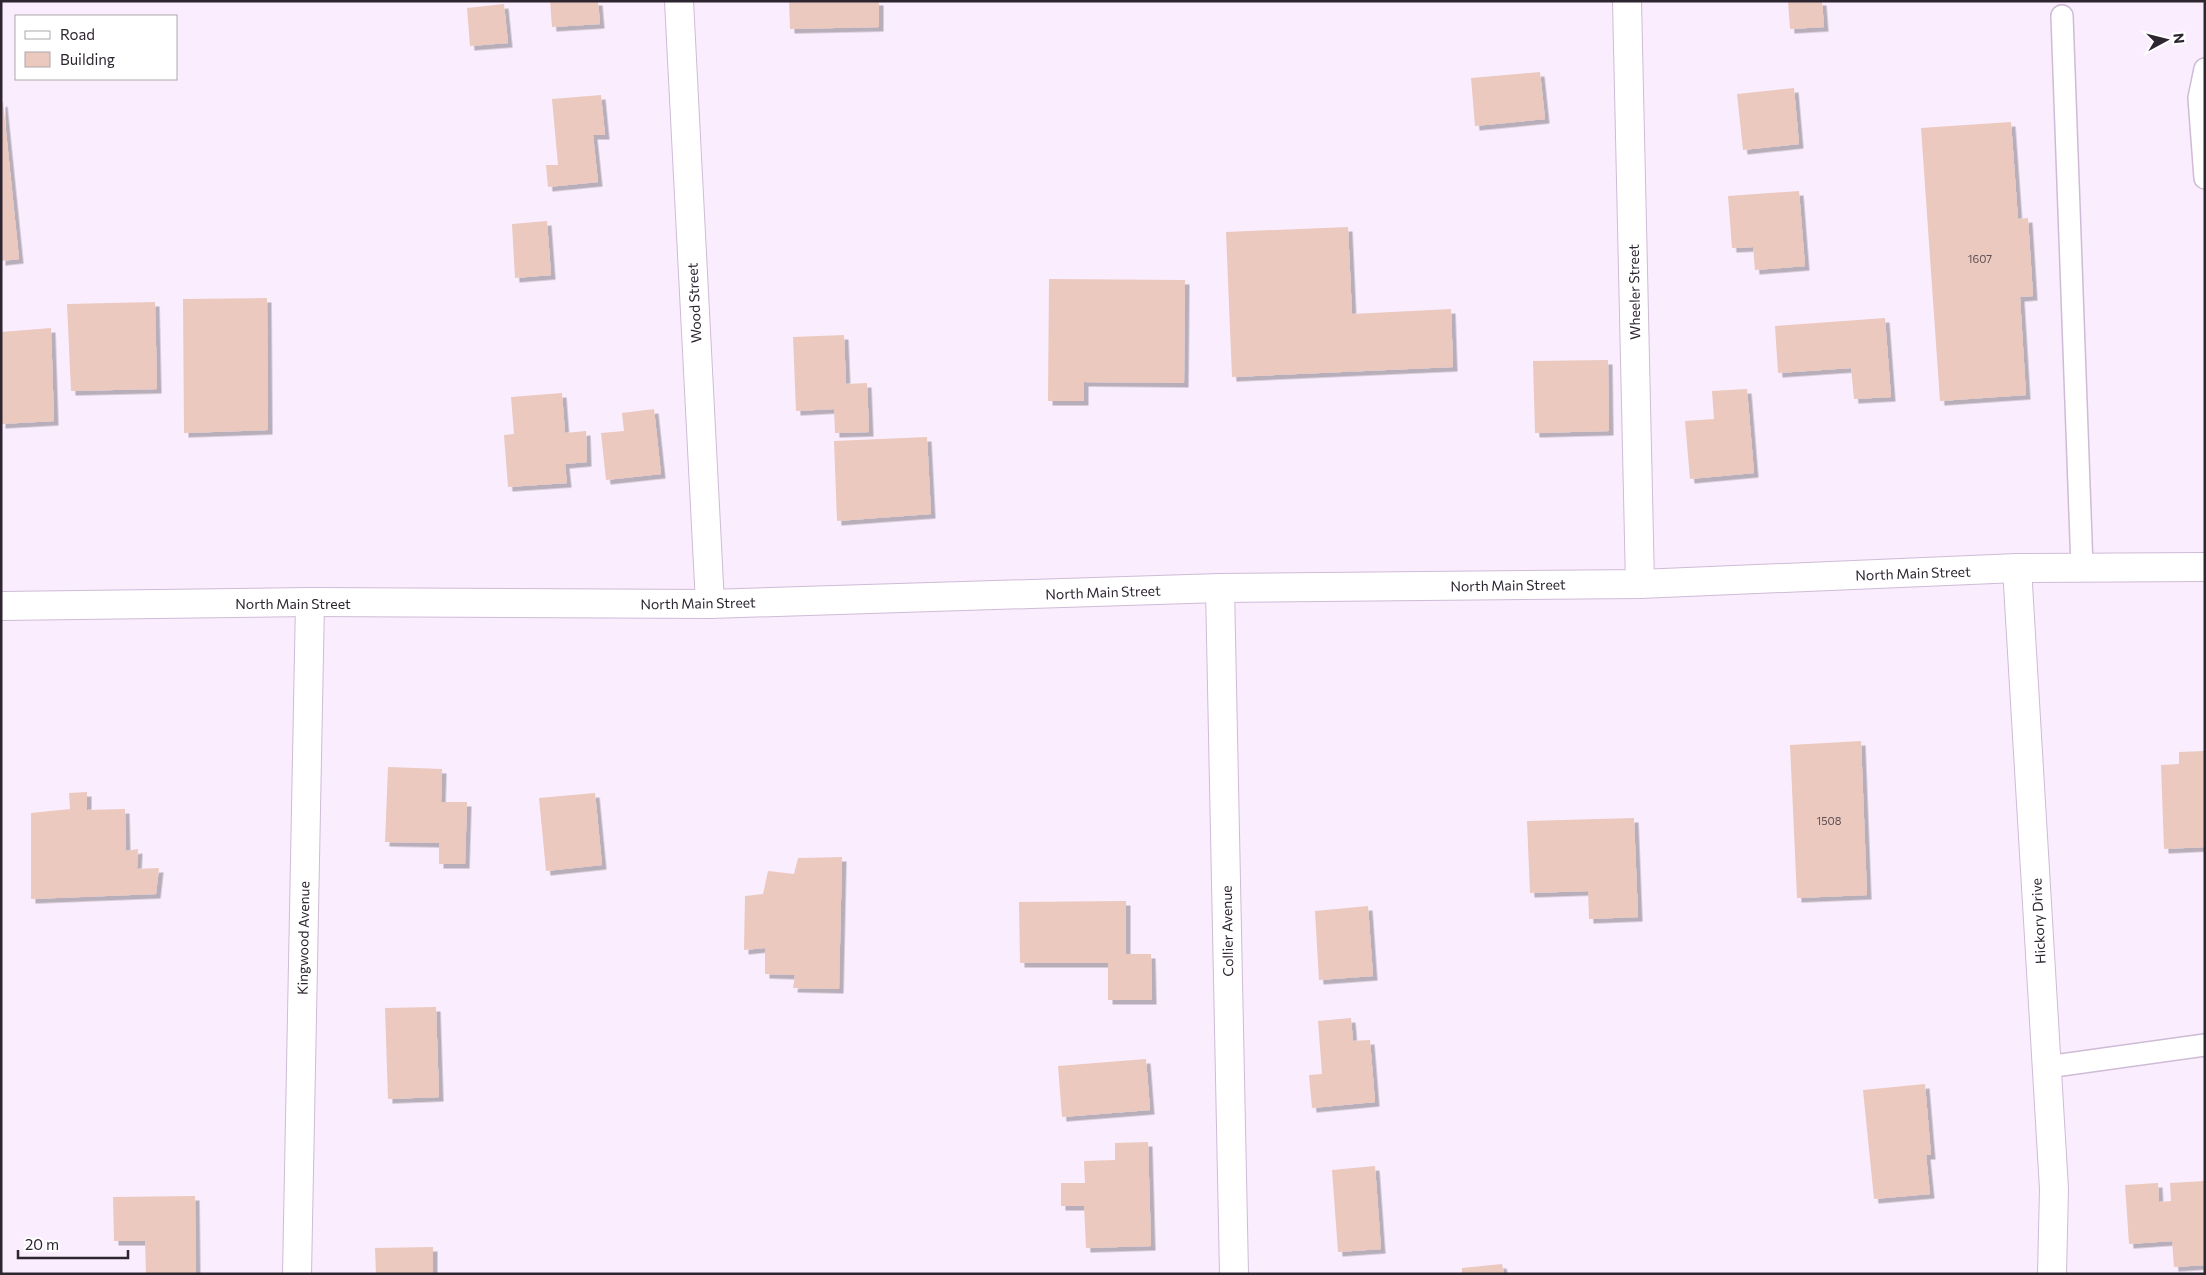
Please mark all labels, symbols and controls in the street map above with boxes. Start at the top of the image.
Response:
legend [15,15,178,80]
north arrow [2141,15,2191,65]
text: Road [60,25,95,43]
text: N [2170,32,2188,45]
text: Building [60,50,115,68]
street label: Wheeler Street [1625,244,1643,340]
house number: 1607 [1968,252,1992,265]
street label: Wood Street [683,262,705,344]
street label: North Main Street [1855,562,1971,584]
street label: North Main Street [1450,575,1566,595]
street label: North Main Street [1045,581,1161,603]
street label: North Main Street [640,593,756,613]
street label: North Main Street [235,595,351,612]
house number: 1508 [1817,814,1842,827]
street label: Hickory Drive [2027,878,2049,964]
street label: Kingwood Avenue [294,881,312,995]
street label: Collier Avenue [1218,885,1236,977]
scale bar [18,1228,128,1260]
text: 20 m [25,1235,59,1253]

